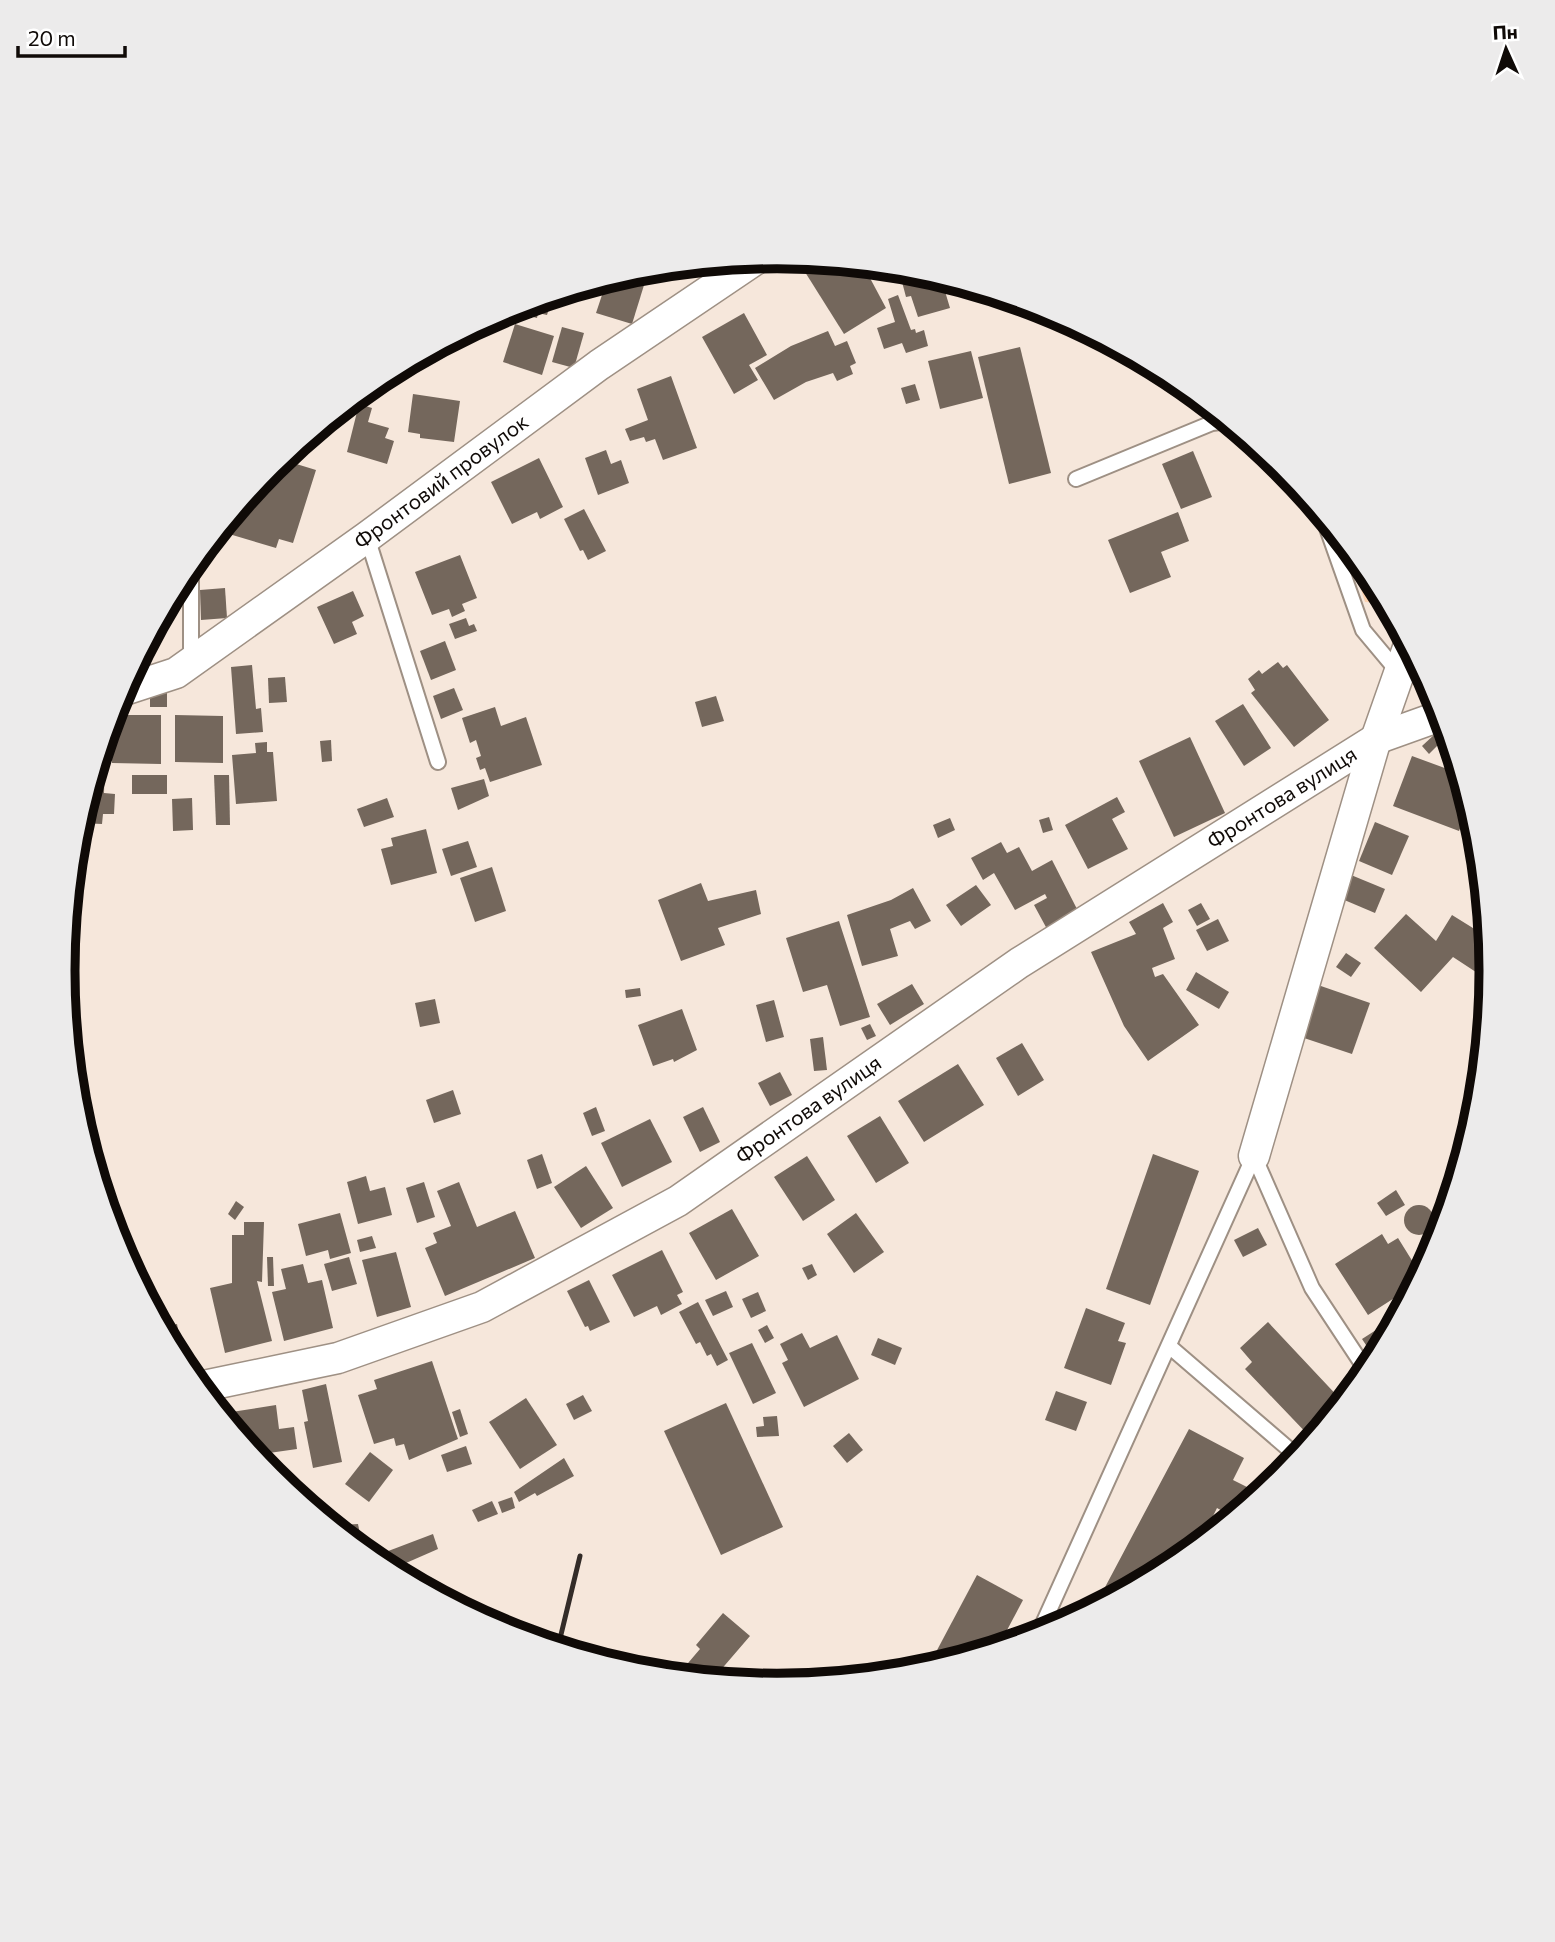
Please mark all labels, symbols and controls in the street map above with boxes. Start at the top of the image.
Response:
scale bar [18,14,124,58]
north arrow [1471,14,1541,84]
text: Пн [1492,19,1518,44]
text: 20 m [28,25,76,50]
street label: Фронтовий провулок [349,408,532,553]
street label: Фронтова вулиця [1202,740,1361,853]
street label: Фронтова вулиця [730,1049,885,1168]

